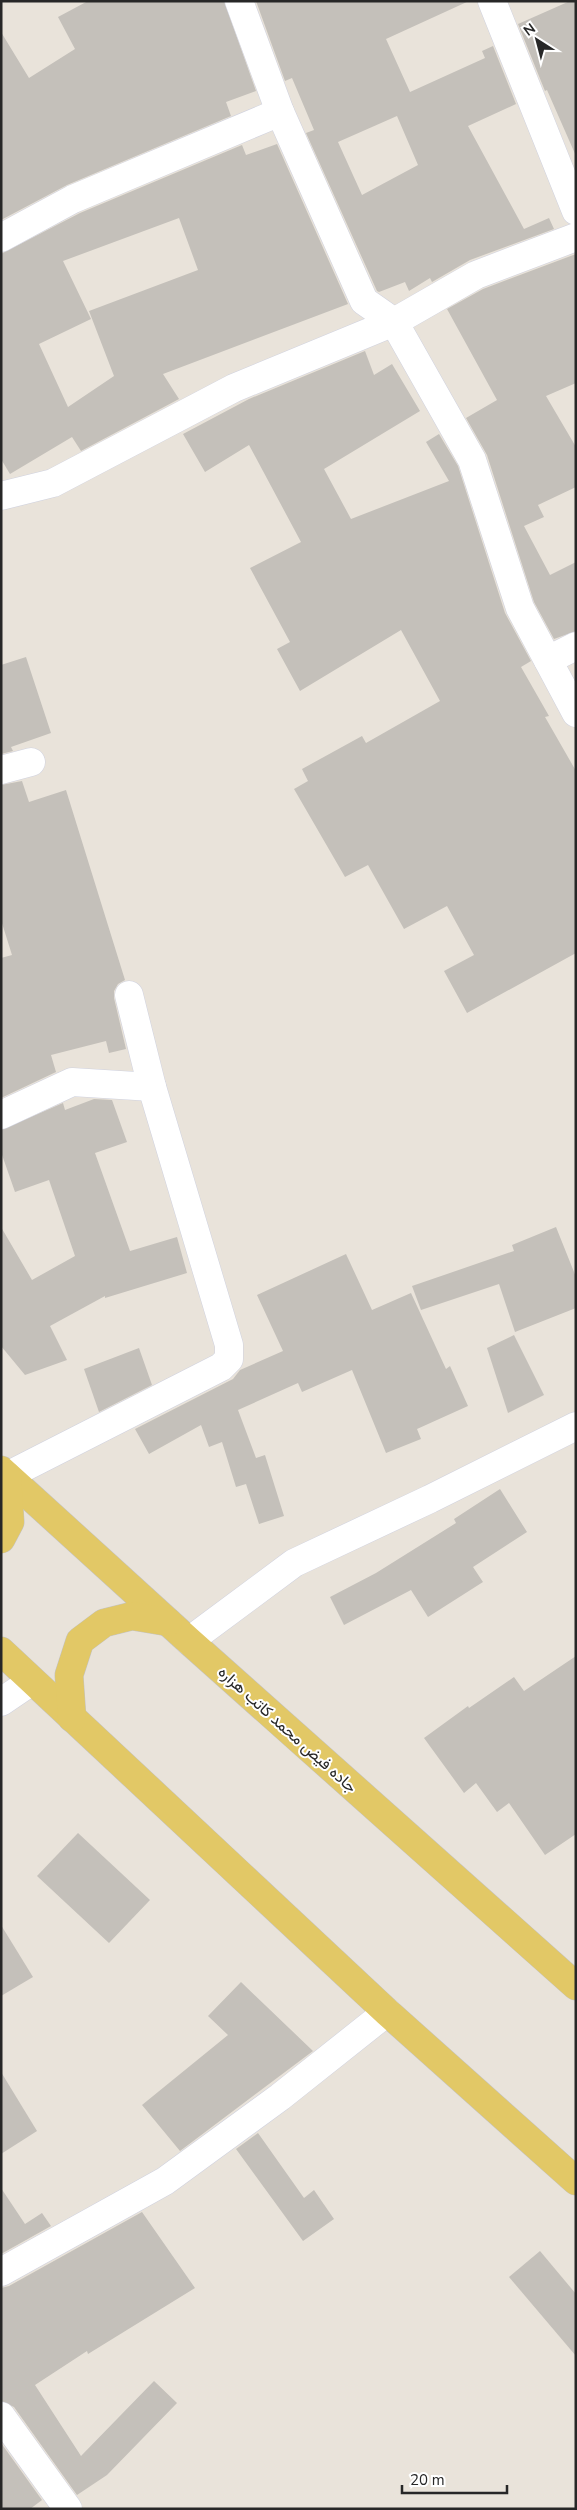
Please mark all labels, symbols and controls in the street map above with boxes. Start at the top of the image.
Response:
north arrow [512,15,562,65]
text: N [520,19,539,41]
street label: جاده فیض محمد کاتب هزاره [213,1661,362,1798]
scale bar [402,2462,507,2494]
text: 20 m [410,2470,445,2490]

